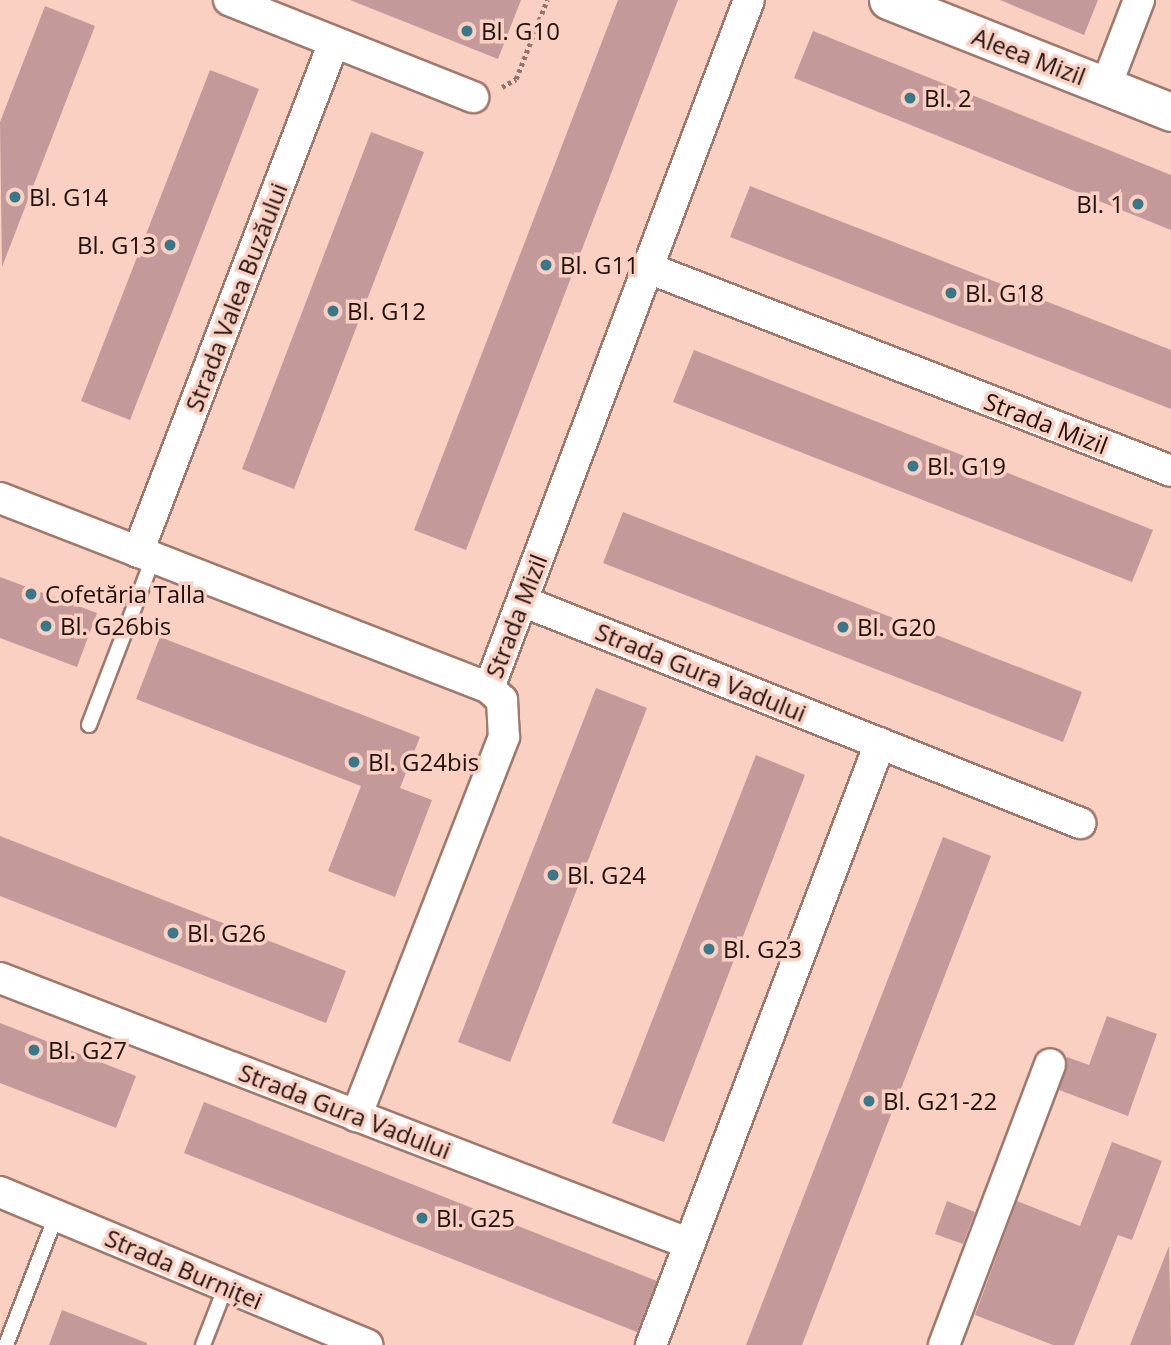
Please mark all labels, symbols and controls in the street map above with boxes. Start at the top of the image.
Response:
place label: Bl. G10 [481,17,560,45]
street label: Aleea Mizil [968,21,1090,91]
marker: Bl. G10 [459,23,475,39]
place label: Bl. 2 [924,84,972,112]
marker: Bl. 2 [902,90,918,106]
street label: Strada Valea Buzăului [179,179,293,415]
place label: Bl. G14 [29,183,108,211]
marker: Bl. G14 [7,189,23,205]
place label: Bl. 1 [1076,190,1124,218]
marker: Bl. 1 [1130,196,1146,212]
place label: Bl. G13 [77,231,156,259]
marker: Bl. G13 [162,237,178,253]
place label: Bl. G11 [560,251,639,279]
marker: Bl. G11 [538,257,554,273]
place label: Bl. G18 [965,279,1044,307]
marker: Bl. G18 [943,285,959,301]
place label: Bl. G12 [347,297,426,325]
marker: Bl. G12 [325,303,341,319]
street label: Strada Mizil [980,386,1112,460]
place label: Bl. G19 [927,452,1006,480]
marker: Bl. G19 [905,458,921,474]
street label: Strada Mizil [479,550,553,682]
place label: Cofetăria Talla [45,580,205,608]
marker: Cofetăria Talla [23,586,39,602]
place label: Bl. G26bis [60,612,171,640]
place label: Bl. G20 [857,613,936,641]
street label: Strada Gura Vadului [592,617,810,727]
marker: Bl. G26bis [38,618,54,634]
marker: Bl. G20 [835,619,851,635]
place label: Bl. G24bis [368,748,479,776]
marker: Bl. G24bis [346,754,362,770]
place label: Bl. G24 [567,861,646,889]
marker: Bl. G24 [545,867,561,883]
place label: Bl. G26 [187,919,266,947]
marker: Bl. G26 [165,925,181,941]
place label: Bl. G23 [723,935,802,963]
marker: Bl. G23 [701,941,717,957]
place label: Bl. G27 [48,1036,127,1064]
marker: Bl. G27 [26,1042,42,1058]
street label: Strada Gura Vadului [235,1057,455,1165]
place label: Bl. G21-22 [883,1087,997,1115]
marker: Bl. G21-22 [861,1093,877,1109]
place label: Bl. G25 [436,1204,515,1232]
marker: Bl. G25 [414,1210,430,1226]
street label: Strada Burniței [101,1223,267,1315]

